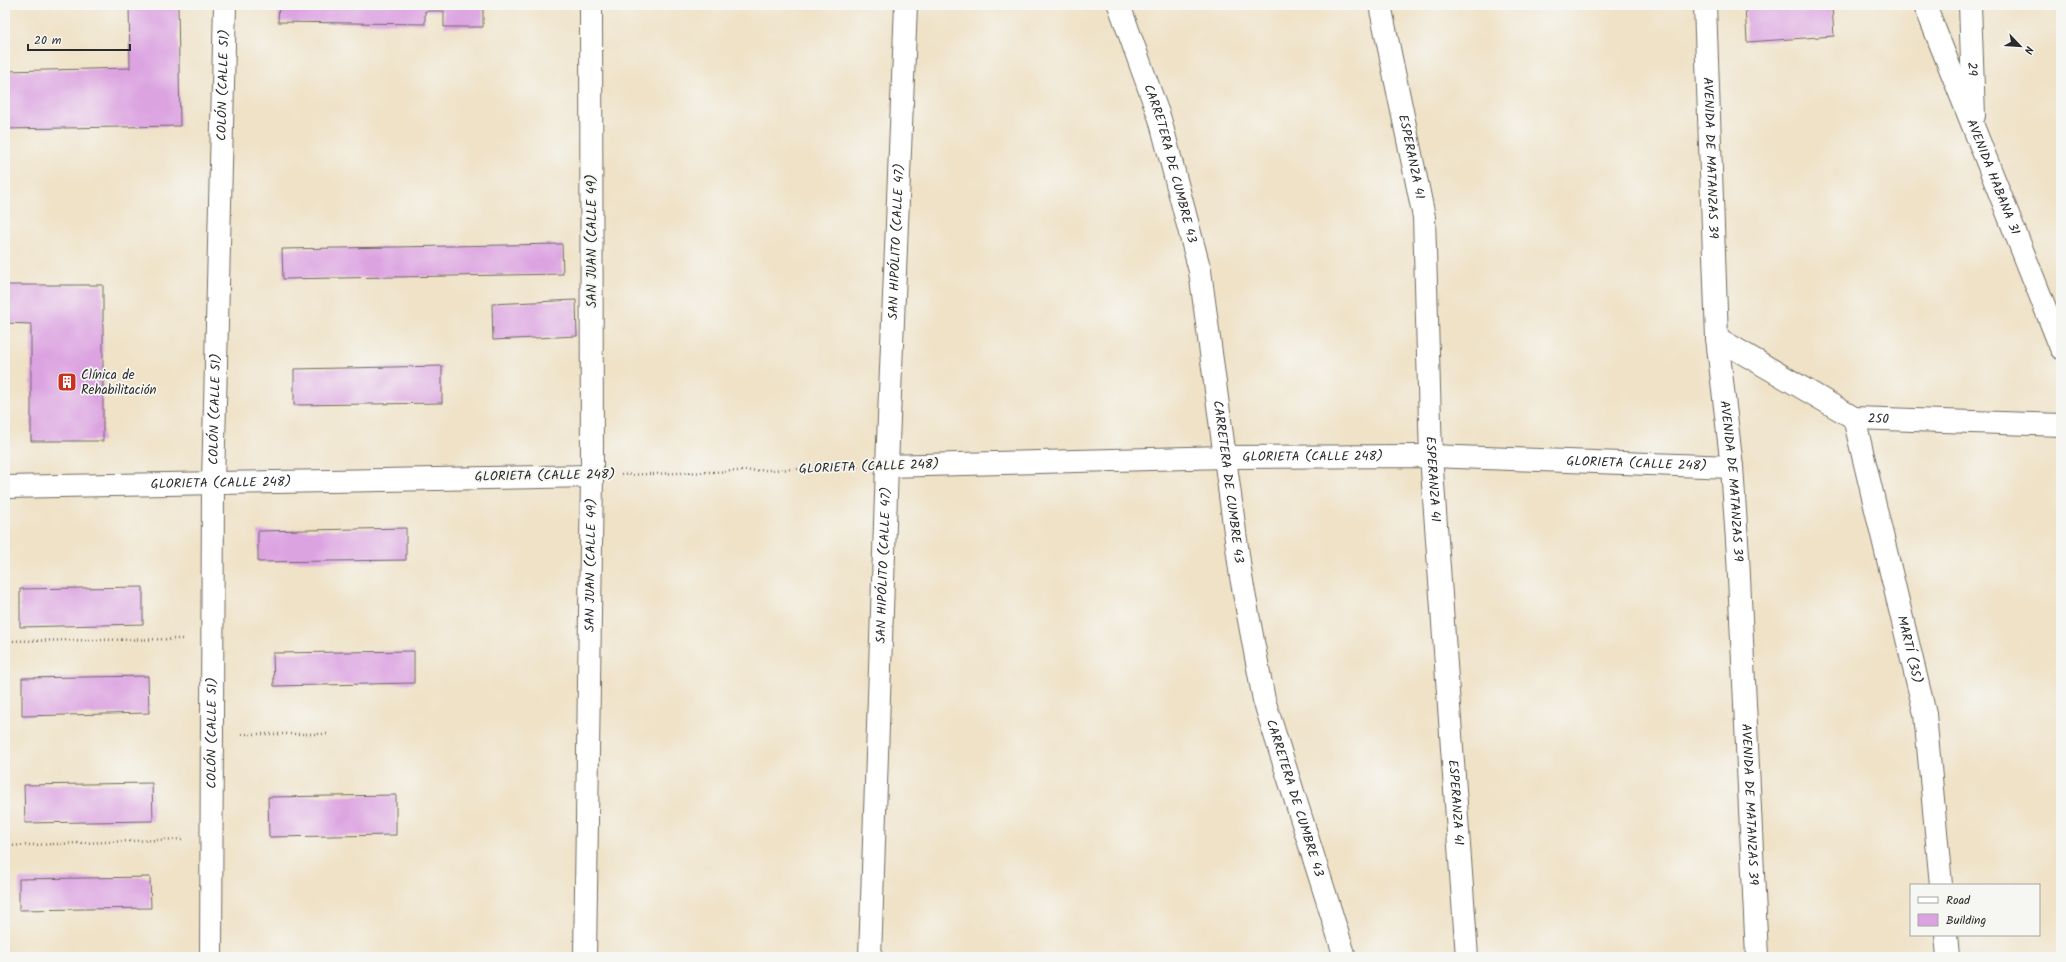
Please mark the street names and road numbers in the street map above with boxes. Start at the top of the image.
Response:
street label: COLÓN (CALLE 51) [211,29,235,141]
street label: 29 [1962,62,1983,77]
street label: AVENIDA DE MATANZAS 39 [1697,77,1724,240]
street label: CARRETERA DE CUMBRE 43 [1138,81,1203,245]
street label: ESPERANZA 41 [1392,113,1431,201]
street label: AVENIDA HABANA 31 [1961,116,2026,238]
street label: SAN HIPÓLITO (CALLE 47) [883,163,910,320]
street label: SAN JUAN (CALLE 49) [582,174,603,308]
street label: COLÓN (CALLE 51) [203,353,227,465]
street label: CARRETERA DE CUMBRE 43 [1207,399,1250,565]
street label: AVENIDA DE MATANZAS 39 [1714,399,1749,563]
street label: 250 [1867,408,1890,430]
street label: ESPERANZA 41 [1420,436,1446,523]
street label: GLORIETA (CALLE 248) [1243,446,1383,467]
street label: GLORIETA (CALLE 248) [1566,450,1707,477]
street label: GLORIETA (CALLE 248) [798,454,940,480]
street label: GLORIETA (CALLE 248) [475,464,615,488]
street label: GLORIETA (CALLE 248) [150,471,291,495]
street label: SAN HIPÓLITO (CALLE 47) [870,487,897,644]
street label: SAN JUAN (CALLE 49) [579,498,602,632]
street label: MARTÍ (35) [1891,613,1928,686]
street label: COLÓN (CALLE 51) [201,677,223,789]
street label: CARRETERA DE CUMBRE 43 [1260,717,1330,880]
street label: AVENIDA DE MATANZAS 39 [1735,723,1764,886]
street label: ESPERANZA 41 [1442,759,1469,846]

